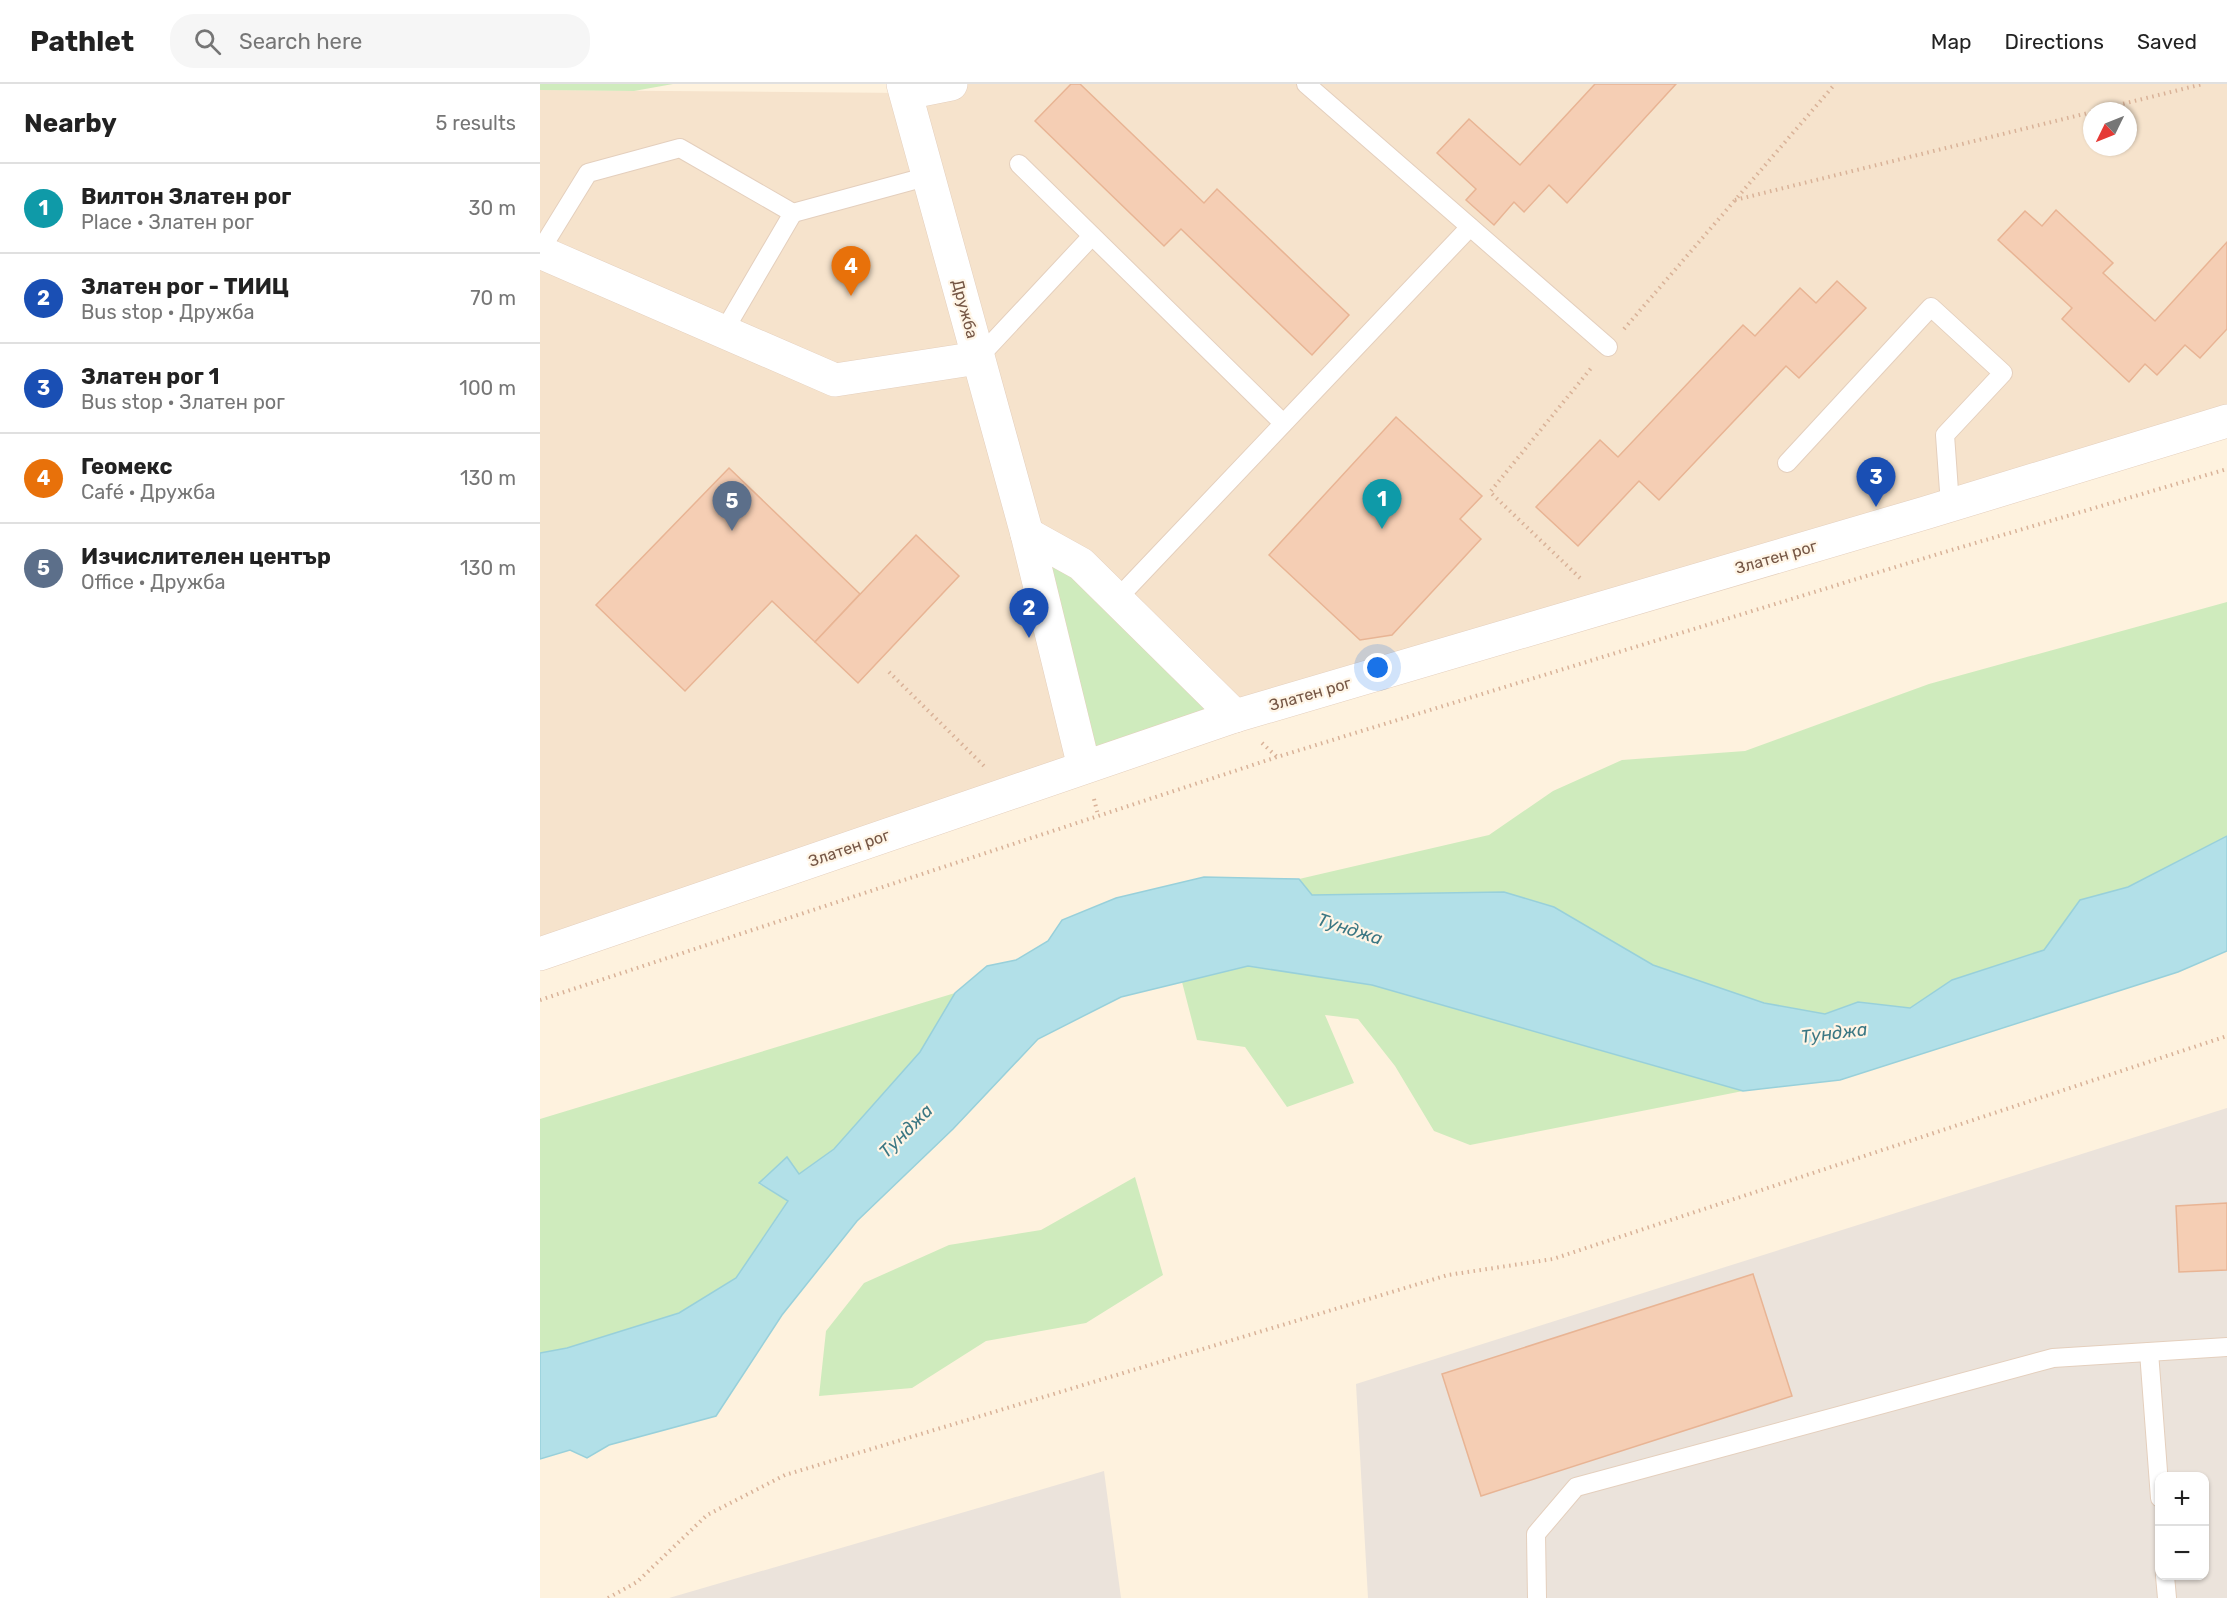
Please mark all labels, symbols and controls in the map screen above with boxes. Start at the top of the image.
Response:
search box [170,14,590,68]
text: Pathlet [30,25,134,58]
icon: search [191,25,224,58]
text: Search here [239,28,362,55]
text: Map [1931,29,1972,54]
text: Directions [2005,29,2104,54]
text: Saved [2137,29,2197,54]
north arrow [2083,102,2137,156]
text: Nearby [24,108,117,139]
text: 5 results [435,111,516,135]
text: Вилтон Златен рог [81,183,291,210]
text: 1 [39,196,48,220]
text: 30 m [469,196,516,220]
text: Place · Златен рог [81,210,254,234]
pin: 4 [832,246,870,296]
text: Златен рог - ТИИЦ [81,273,289,300]
street label: Дружба [948,277,982,341]
text: 2 [37,286,50,310]
text: 70 m [470,286,516,310]
text: Bus stop · Дружба [81,300,255,324]
text: Златен рог 1 [81,363,219,390]
text: 3 [37,376,50,400]
text: 100 m [459,376,516,400]
text: Bus stop · Златен рог [81,390,285,414]
text: Геомекс [81,453,172,480]
pin: 3 [1856,458,1896,507]
text: 4 [37,466,50,490]
text: 130 m [460,466,516,490]
text: Café · Дружба [81,480,216,504]
pin: 1 [1362,480,1402,529]
pin: 5 [712,482,752,531]
street label: Златен рог [1733,536,1819,578]
text: Изчислителен център [81,543,331,570]
text: 5 [37,556,50,580]
text: 130 m [460,556,516,580]
text: Office · Дружба [81,570,226,594]
pin: 2 [1010,588,1048,638]
your location [1363,653,1392,682]
street label: Златен рог [1267,673,1353,715]
street label: Златен рог [806,825,892,871]
water label: Тунджа [1315,908,1386,950]
water label: Тунджа [1799,1018,1869,1048]
water label: Тунджа [875,1099,938,1162]
map controls [2155,1472,2209,1580]
button: + [2155,1472,2209,1526]
button: − [2155,1526,2209,1580]

